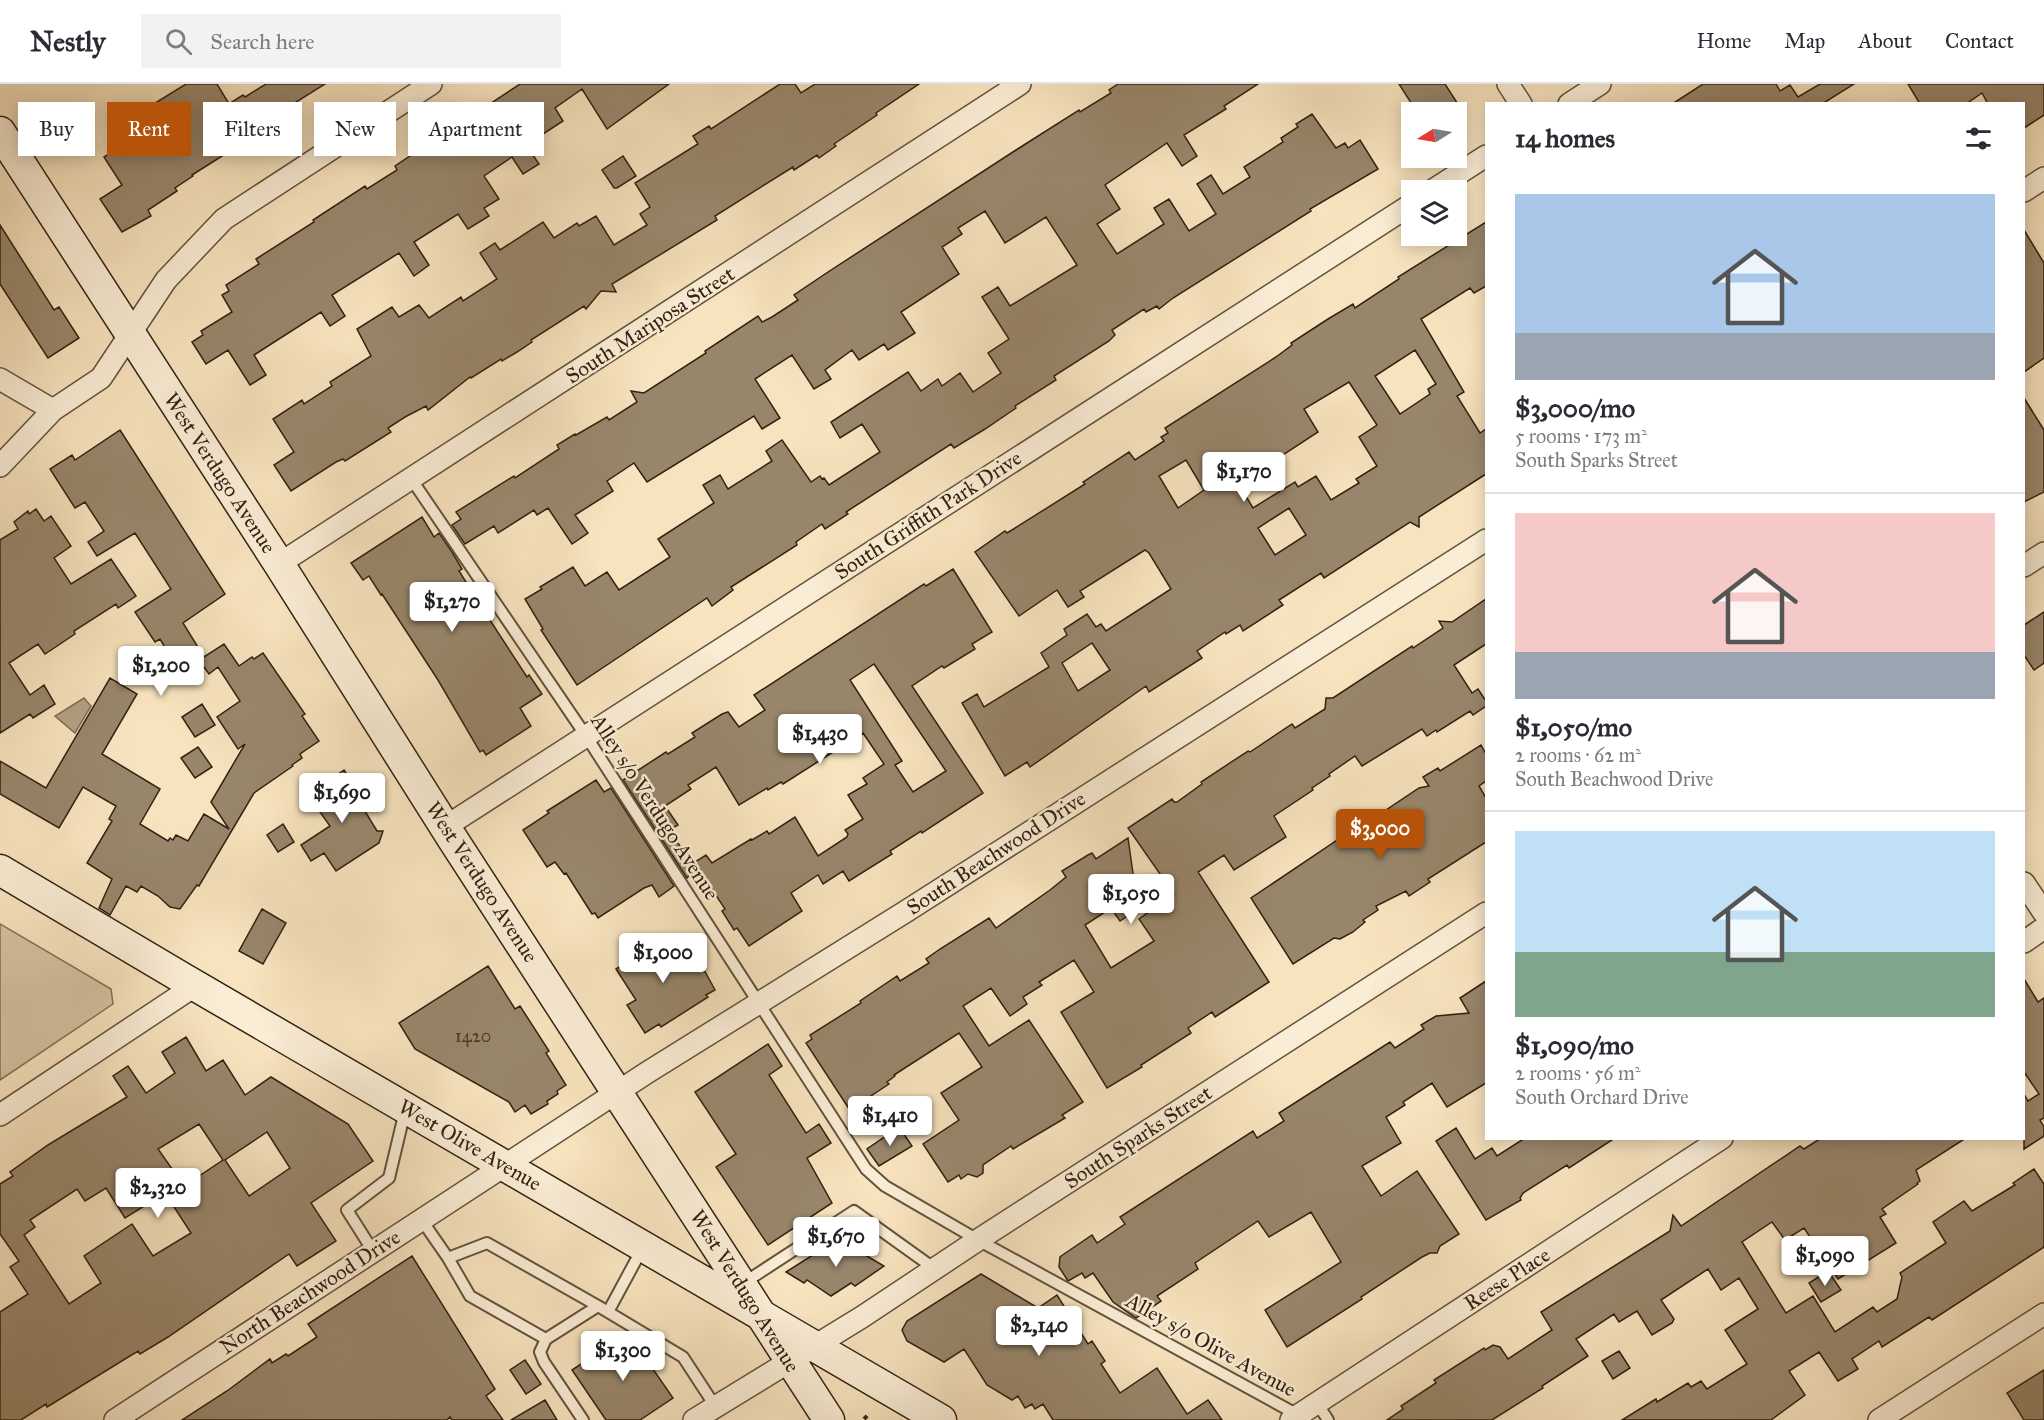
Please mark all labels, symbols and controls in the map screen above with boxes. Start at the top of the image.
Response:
search box [141,14,561,68]
text: Nestly [30,24,105,59]
icon: search [162,25,195,58]
text: Search here [210,28,314,55]
text: Home [1696,28,1751,54]
text: Map [1784,28,1825,54]
text: About [1858,28,1912,54]
text: Contact [1945,28,2014,54]
chip: Buy [18,102,95,156]
chip: Rent [107,102,191,156]
chip: Filters [203,102,302,156]
chip: New [314,102,396,156]
chip: Apartment [408,102,544,156]
north arrow [1401,102,1467,168]
map controls [1401,102,1467,246]
text: 14 homes [1515,122,1615,154]
icon: filters [1962,122,1995,155]
button: layers [1401,180,1467,246]
icon: home [1701,233,1809,341]
street label: South Mariposa Street [561,260,740,389]
street label: West Verdugo Avenue [158,388,282,559]
text: $3,000/mo [1515,392,1635,424]
text: 5 rooms · 173 m² [1515,424,1647,448]
street label: South Griffith Park Drive [830,445,1027,585]
text: South Sparks Street [1515,448,1678,472]
pin: $1,170 [1195,452,1293,503]
text: $1,170 [1216,459,1272,483]
icon: home [1701,552,1809,660]
pin: $1,270 [403,582,501,633]
text: $1,270 [424,589,480,613]
pin: $1,200 [112,646,210,697]
text: $1,200 [132,653,190,677]
street label: Alley s/o Verdugo Avenue [585,708,725,905]
text: $1,050/mo [1515,711,1632,743]
pin: $1,430 [771,714,869,765]
text: $1,430 [792,721,848,745]
text: 2 rooms · 62 m² [1515,743,1641,767]
text: South Beachwood Drive [1515,767,1713,791]
pin: $1,690 [293,773,391,824]
text: $1,690 [313,780,371,804]
street label: South Beachwood Drive [902,785,1091,921]
street label: West Verdugo Avenue [420,797,544,968]
pin: $3,000 [1331,809,1429,860]
text: $3,000 [1350,816,1410,840]
icon: home [1701,870,1809,978]
pin: $1,050 [1082,874,1180,925]
text: $1,050 [1102,881,1160,905]
pin: $1,000 [614,933,712,984]
text: $1,000 [633,940,693,964]
house number: 1420 [455,1025,491,1047]
text: $1,090/mo [1515,1029,1634,1061]
text: 2 rooms · 56 m² [1515,1061,1641,1085]
street label: South Sparks Street [1059,1079,1217,1194]
text: South Orchard Drive [1515,1085,1689,1109]
street label: West Olive Avenue [394,1094,546,1197]
pin: $1,410 [841,1096,939,1147]
text: $1,410 [862,1103,918,1127]
pin: $2,320 [109,1168,207,1219]
text: $2,320 [130,1175,186,1199]
street label: West Verdugo Avenue [684,1205,806,1377]
pin: $1,670 [787,1217,885,1268]
street label: North Beachwood Drive [215,1224,405,1360]
text: $1,670 [807,1224,865,1248]
pin: $1,090 [1776,1236,1874,1287]
street label: Reese Place [1459,1241,1555,1316]
text: $1,090 [1795,1243,1855,1267]
street label: Alley s/o Olive Avenue [1121,1287,1301,1403]
pin: $2,140 [990,1306,1088,1357]
text: $2,140 [1010,1313,1068,1337]
pin: $1,300 [574,1331,672,1382]
text: $1,300 [595,1338,651,1362]

